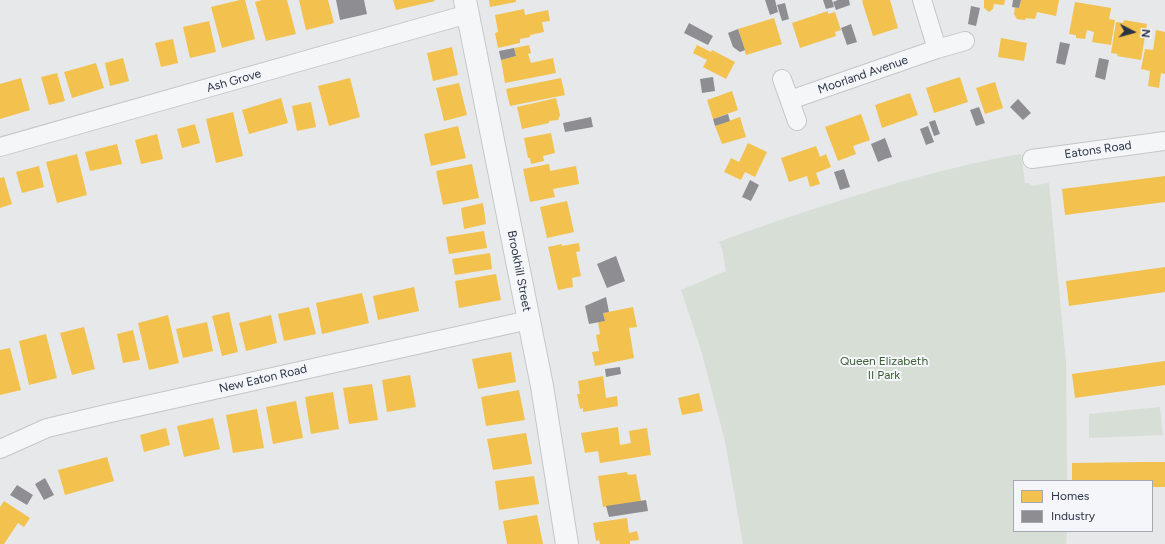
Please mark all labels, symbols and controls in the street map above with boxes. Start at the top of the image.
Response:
north arrow [1113,12,1153,52]
text: N [1139,28,1152,38]
street label: Moorland Avenue [816,53,910,97]
street label: Ash Grove [205,66,263,96]
street label: Eatons Road [1064,138,1132,162]
street label: Brookhill Street [504,229,534,313]
park label: Queen Elizabeth II Park [840,354,928,382]
street label: New Eaton Road [218,362,308,396]
legend [1013,480,1153,532]
text: Homes [1051,489,1089,503]
text: Industry [1051,509,1095,523]

